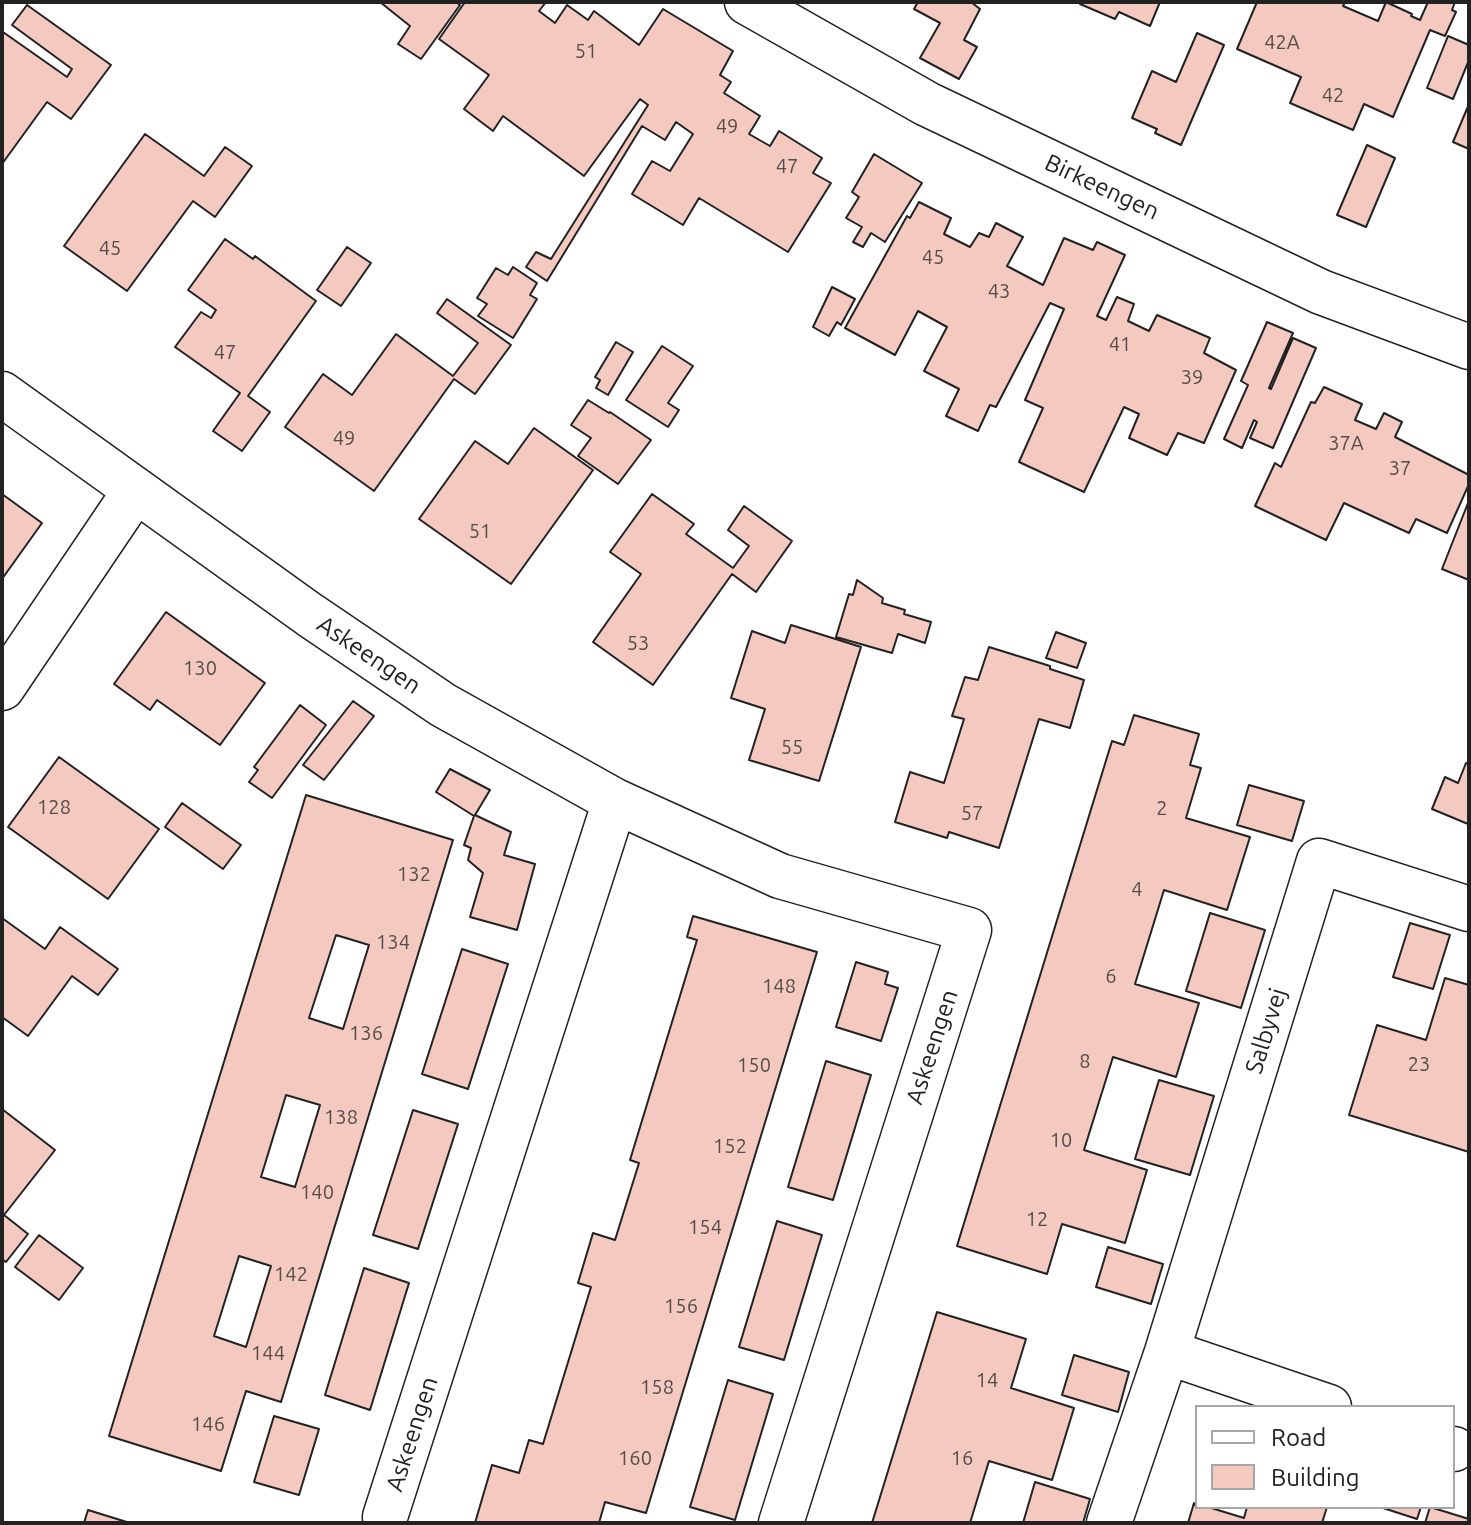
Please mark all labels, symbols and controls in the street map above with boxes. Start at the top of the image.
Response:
house number: 42A [1264,30,1300,54]
house number: 51 [575,39,597,63]
house number: 42 [1322,83,1344,107]
house number: 49 [716,114,738,138]
street label: Birkeengen [1040,148,1164,226]
house number: 47 [776,154,798,178]
house number: 45 [99,236,121,260]
house number: 45 [922,245,944,269]
house number: 43 [988,279,1010,303]
house number: 41 [1109,332,1131,356]
house number: 47 [214,340,236,364]
house number: 39 [1181,365,1203,389]
house number: 49 [333,426,355,450]
house number: 37A [1328,431,1364,455]
house number: 37 [1389,456,1411,480]
house number: 51 [469,519,491,543]
street label: Askeengen [312,610,426,700]
house number: 53 [627,631,649,655]
house number: 130 [183,656,217,680]
house number: 55 [781,735,803,759]
house number: 128 [37,795,71,819]
house number: 2 [1156,796,1168,820]
house number: 57 [961,801,983,825]
house number: 132 [397,862,431,886]
house number: 4 [1131,877,1143,901]
house number: 134 [376,930,410,954]
house number: 6 [1105,964,1117,988]
house number: 148 [762,974,796,998]
street label: Salbyvej [1239,985,1293,1077]
street label: Askeengen [900,986,964,1108]
house number: 136 [349,1021,383,1045]
house number: 8 [1079,1049,1091,1073]
house number: 23 [1408,1052,1430,1076]
house number: 150 [737,1053,771,1077]
house number: 138 [324,1105,358,1129]
house number: 10 [1050,1128,1072,1152]
house number: 152 [713,1134,747,1158]
house number: 140 [300,1180,334,1204]
house number: 12 [1026,1207,1048,1231]
house number: 154 [688,1215,722,1239]
house number: 142 [274,1262,308,1286]
house number: 156 [664,1294,698,1318]
house number: 144 [251,1341,285,1365]
house number: 14 [976,1368,998,1392]
street label: Askeengen [380,1373,444,1495]
house number: 158 [640,1375,674,1399]
legend [1195,1405,1455,1509]
house number: 146 [191,1412,225,1436]
text: Road [1271,1424,1326,1451]
house number: 160 [618,1446,652,1470]
house number: 16 [951,1446,973,1470]
text: Building [1271,1464,1359,1491]

